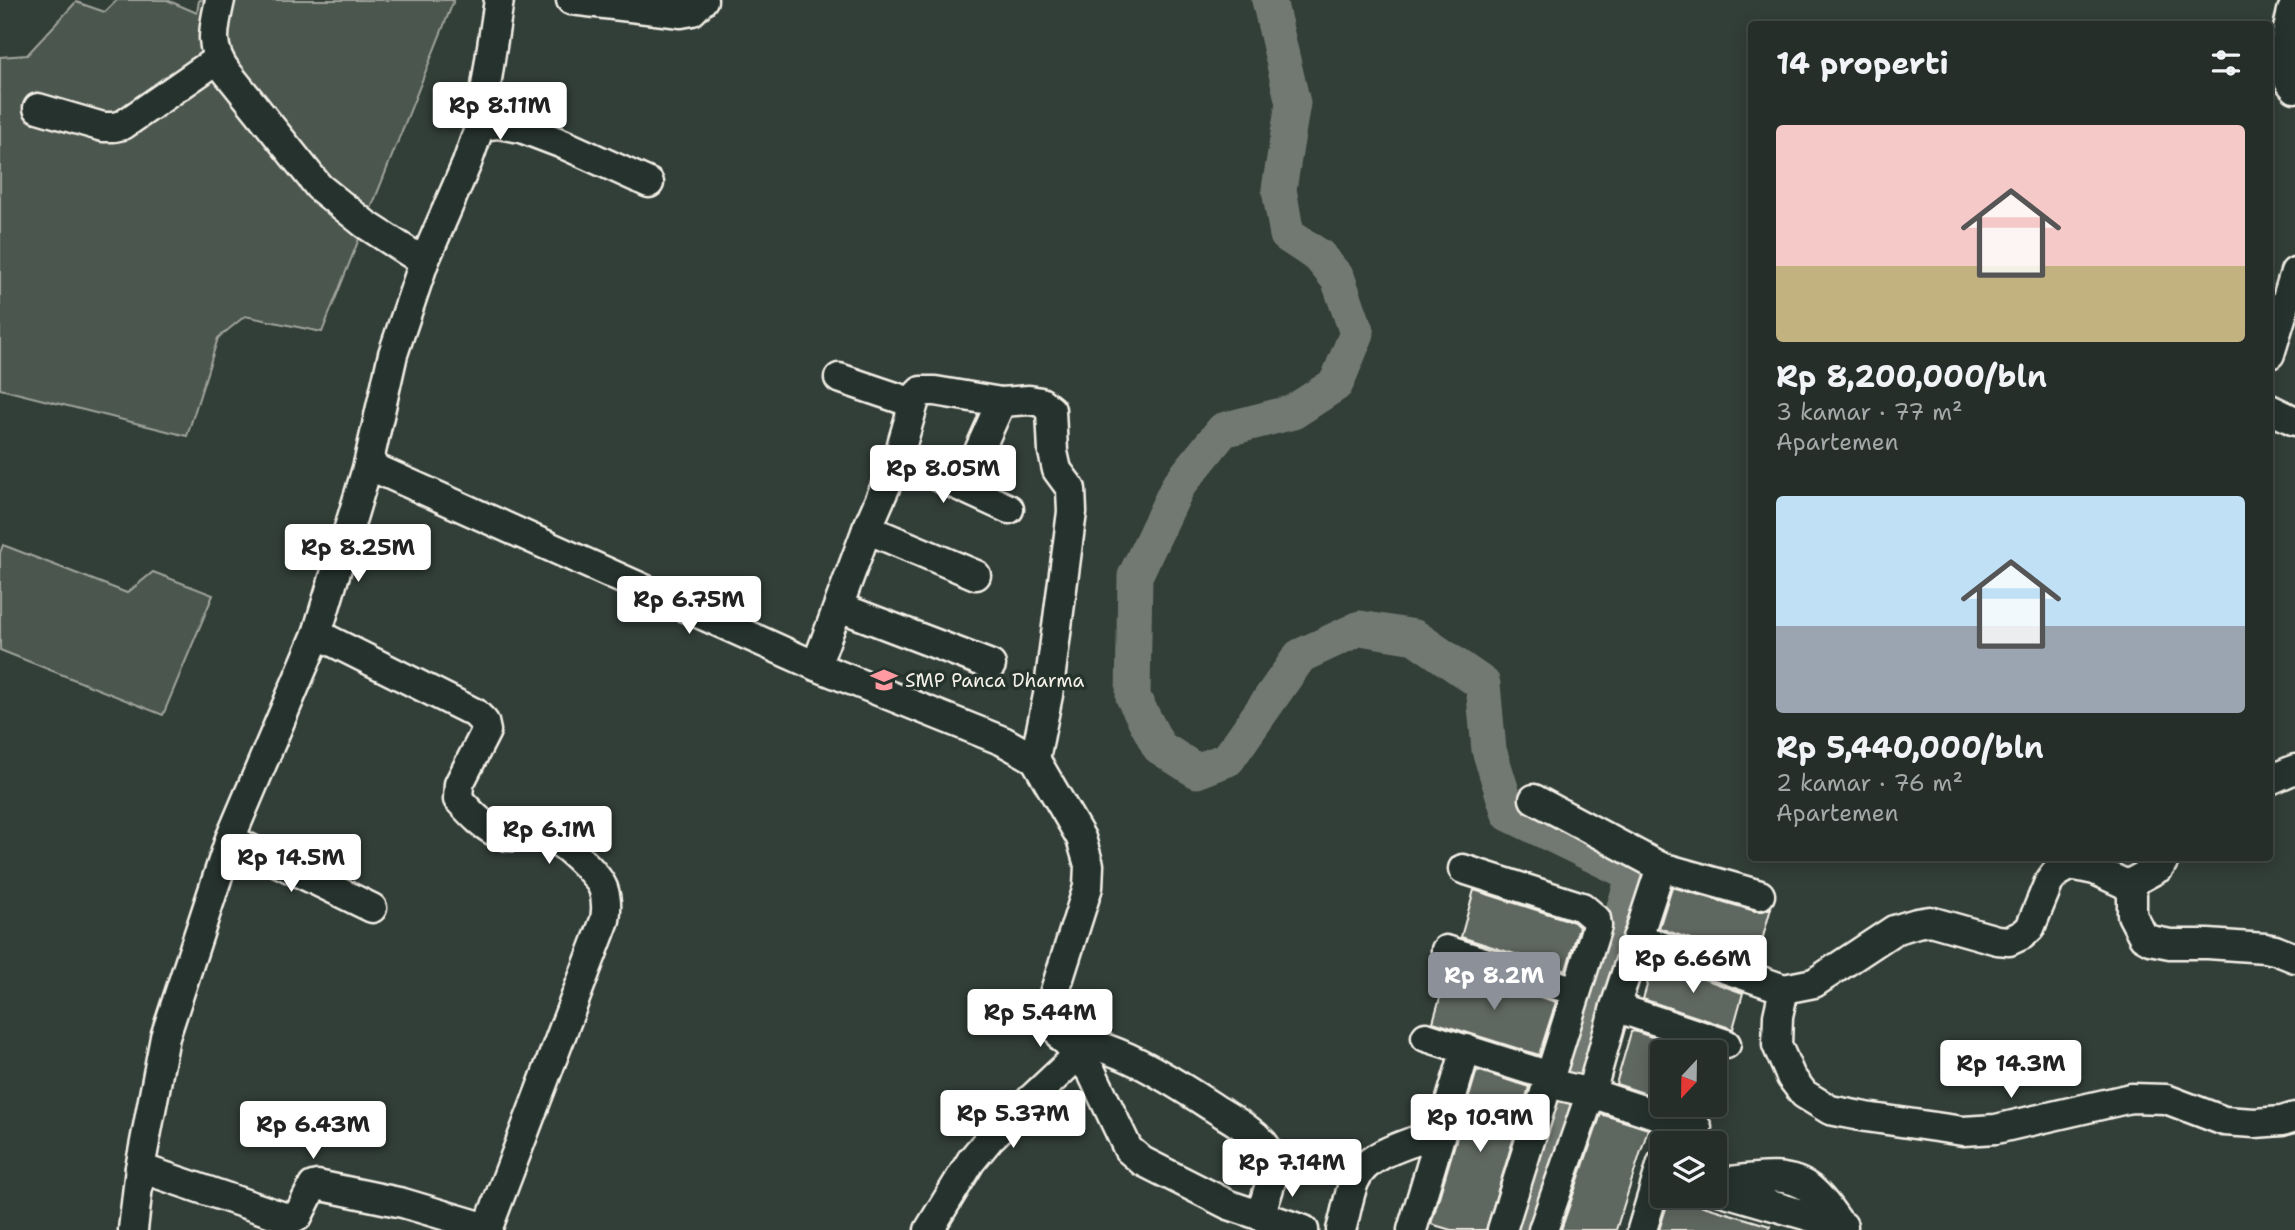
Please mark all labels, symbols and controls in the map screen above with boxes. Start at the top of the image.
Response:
text: 14 properti [1776,43,1949,84]
icon: filters [2207,44,2245,82]
pin: Rp 8.11M [428,82,572,142]
text: Rp 8.11M [449,90,551,120]
icon: home [1948,170,2074,296]
text: Rp 8,200,000/bln [1776,356,2047,397]
text: 3 kamar · 77 m² [1776,397,1963,427]
text: Apartemen [1776,427,1899,457]
pin: Rp 8.05M [871,446,1015,505]
text: Rp 8.05M [886,453,1000,483]
pin: Rp 8.25M [286,524,430,584]
text: Rp 8.25M [301,532,415,562]
icon: home [1948,541,2074,667]
pin: Rp 6.75M [617,576,761,636]
text: Rp 6.75M [633,584,745,614]
school or university icon: SMP Panca Dharma [869,665,899,695]
place label: SMP Panca Dharma [905,668,1084,693]
text: Rp 5,440,000/bln [1776,727,2044,768]
text: 2 kamar · 76 m² [1776,768,1963,798]
text: Apartemen [1776,798,1899,828]
pin: Rp 6.1M [484,806,614,866]
text: Rp 6.1M [503,814,595,844]
pin: Rp 14.5M [219,834,363,894]
text: Rp 14.5M [237,842,345,872]
pin: Rp 6.66M [1621,936,1765,995]
text: Rp 6.66M [1635,943,1751,973]
pin: Rp 8.2M [1429,953,1559,1012]
text: Rp 8.2M [1444,960,1544,990]
pin: Rp 5.44M [968,990,1112,1049]
text: Rp 5.44M [983,997,1097,1027]
north arrow [1650,1040,1727,1116]
map controls [1650,1040,1727,1208]
pin: Rp 14.3M [1939,1040,2083,1100]
text: Rp 14.3M [1956,1048,2066,1078]
pin: Rp 5.37M [941,1090,1085,1150]
pin: Rp 10.9M [1408,1094,1552,1154]
text: Rp 5.37M [956,1098,1070,1128]
pin: Rp 6.43M [241,1102,385,1161]
text: Rp 10.9M [1427,1102,1533,1132]
text: Rp 6.43M [256,1109,370,1139]
button: layers [1650,1131,1727,1208]
pin: Rp 7.14M [1220,1140,1364,1199]
text: Rp 7.14M [1239,1147,1345,1177]

